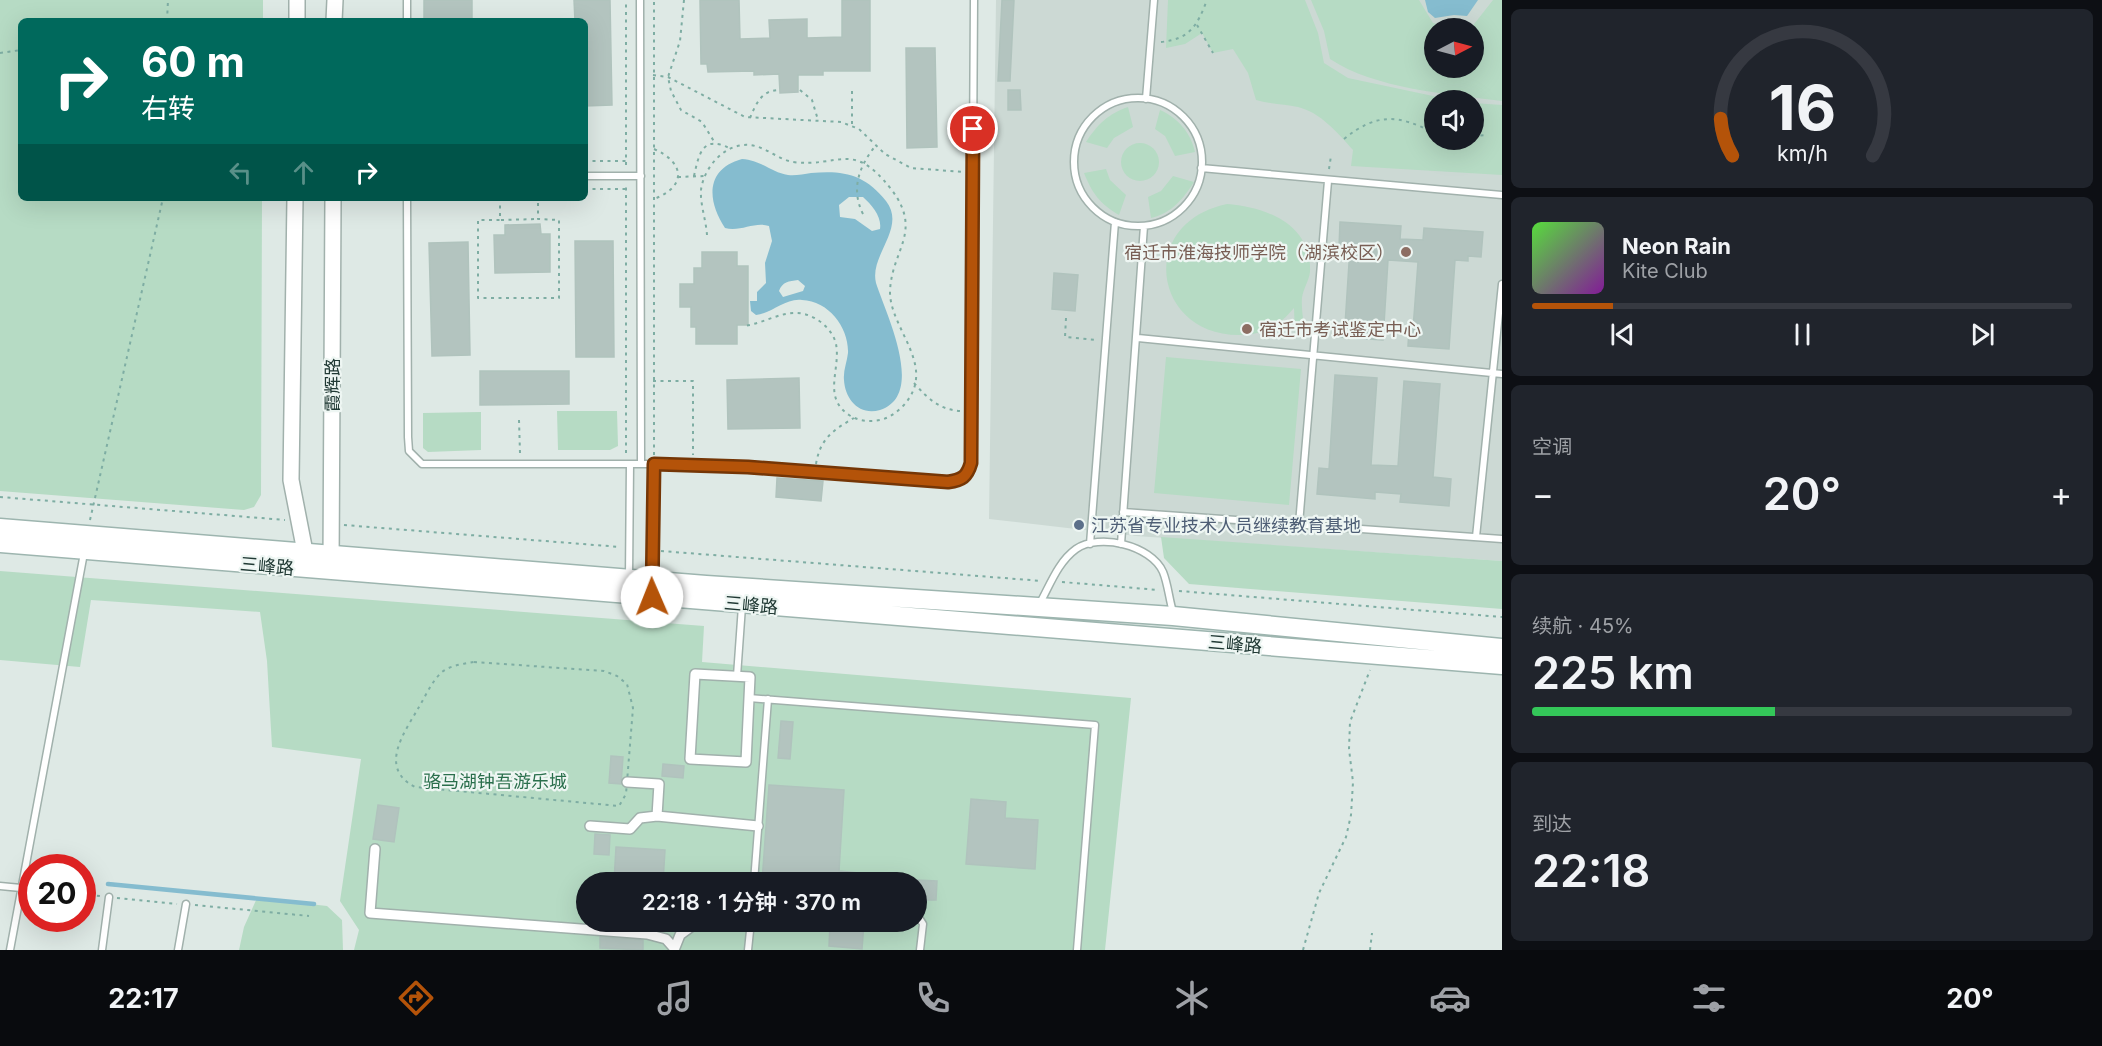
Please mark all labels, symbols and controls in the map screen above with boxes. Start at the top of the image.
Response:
north arrow [1424,18,1484,78]
map controls [1424,18,1484,150]
text: 60 m [141,36,245,87]
icon: right [42,42,120,120]
text: 16 [1768,70,1836,145]
button: sound [1424,90,1484,150]
text: 右转 [141,92,195,125]
pin [947,103,998,154]
icon: arrive [956,112,989,145]
text: km/h [1777,140,1827,166]
icon: left [224,156,257,189]
icon: ahead [287,156,320,189]
icon: right [350,156,383,189]
text: Neon Rain [1622,233,1731,259]
place label: 宿迁市淮海技师学院（湖滨校区） [1124,242,1394,263]
marker: 宿迁市淮海技师学院（湖滨校区） [1399,245,1413,259]
text: Kite Club [1622,259,1708,283]
icon: previous [1606,318,1639,351]
icon: pause [1786,318,1819,351]
icon: next [1966,318,1999,351]
place label: 宿迁市考试鉴定中心 [1259,319,1421,340]
marker: 宿迁市考试鉴定中心 [1240,322,1254,336]
street label: 霞辉路 [322,358,343,412]
text: 空调 [1532,435,1572,459]
text: 20° [1763,466,1841,521]
text: − [1532,474,1554,514]
text: + [2050,474,2072,514]
place label: 江苏省专业技术人员继续教育基地 [1091,515,1361,536]
marker: 江苏省专业技术人员继续教育基地 [1072,518,1086,532]
street label: 三峰路 [239,553,295,579]
position arrow [620,565,684,629]
street label: 三峰路 [723,592,779,618]
text: 续航 · 45% [1532,614,1634,638]
street label: 三峰路 [1207,631,1263,657]
text: 225 km [1532,645,1694,700]
park label: 骆马湖钟吾游乐城 [423,771,567,792]
text: 到达 [1532,812,1572,836]
text: 22:18 [1532,843,1650,898]
speed limit sign: 20 [18,854,96,932]
text: 22:18 · 1 分钟 · 370 m [642,889,861,915]
icon: directions [395,977,437,1019]
icon: music [654,977,696,1019]
icon: phone [912,977,954,1019]
icon: climate [1171,977,1213,1019]
icon: car [1429,977,1471,1019]
icon: filters [1688,977,1730,1019]
text: 22:17 [108,982,179,1015]
text: 20° [1946,982,1994,1015]

